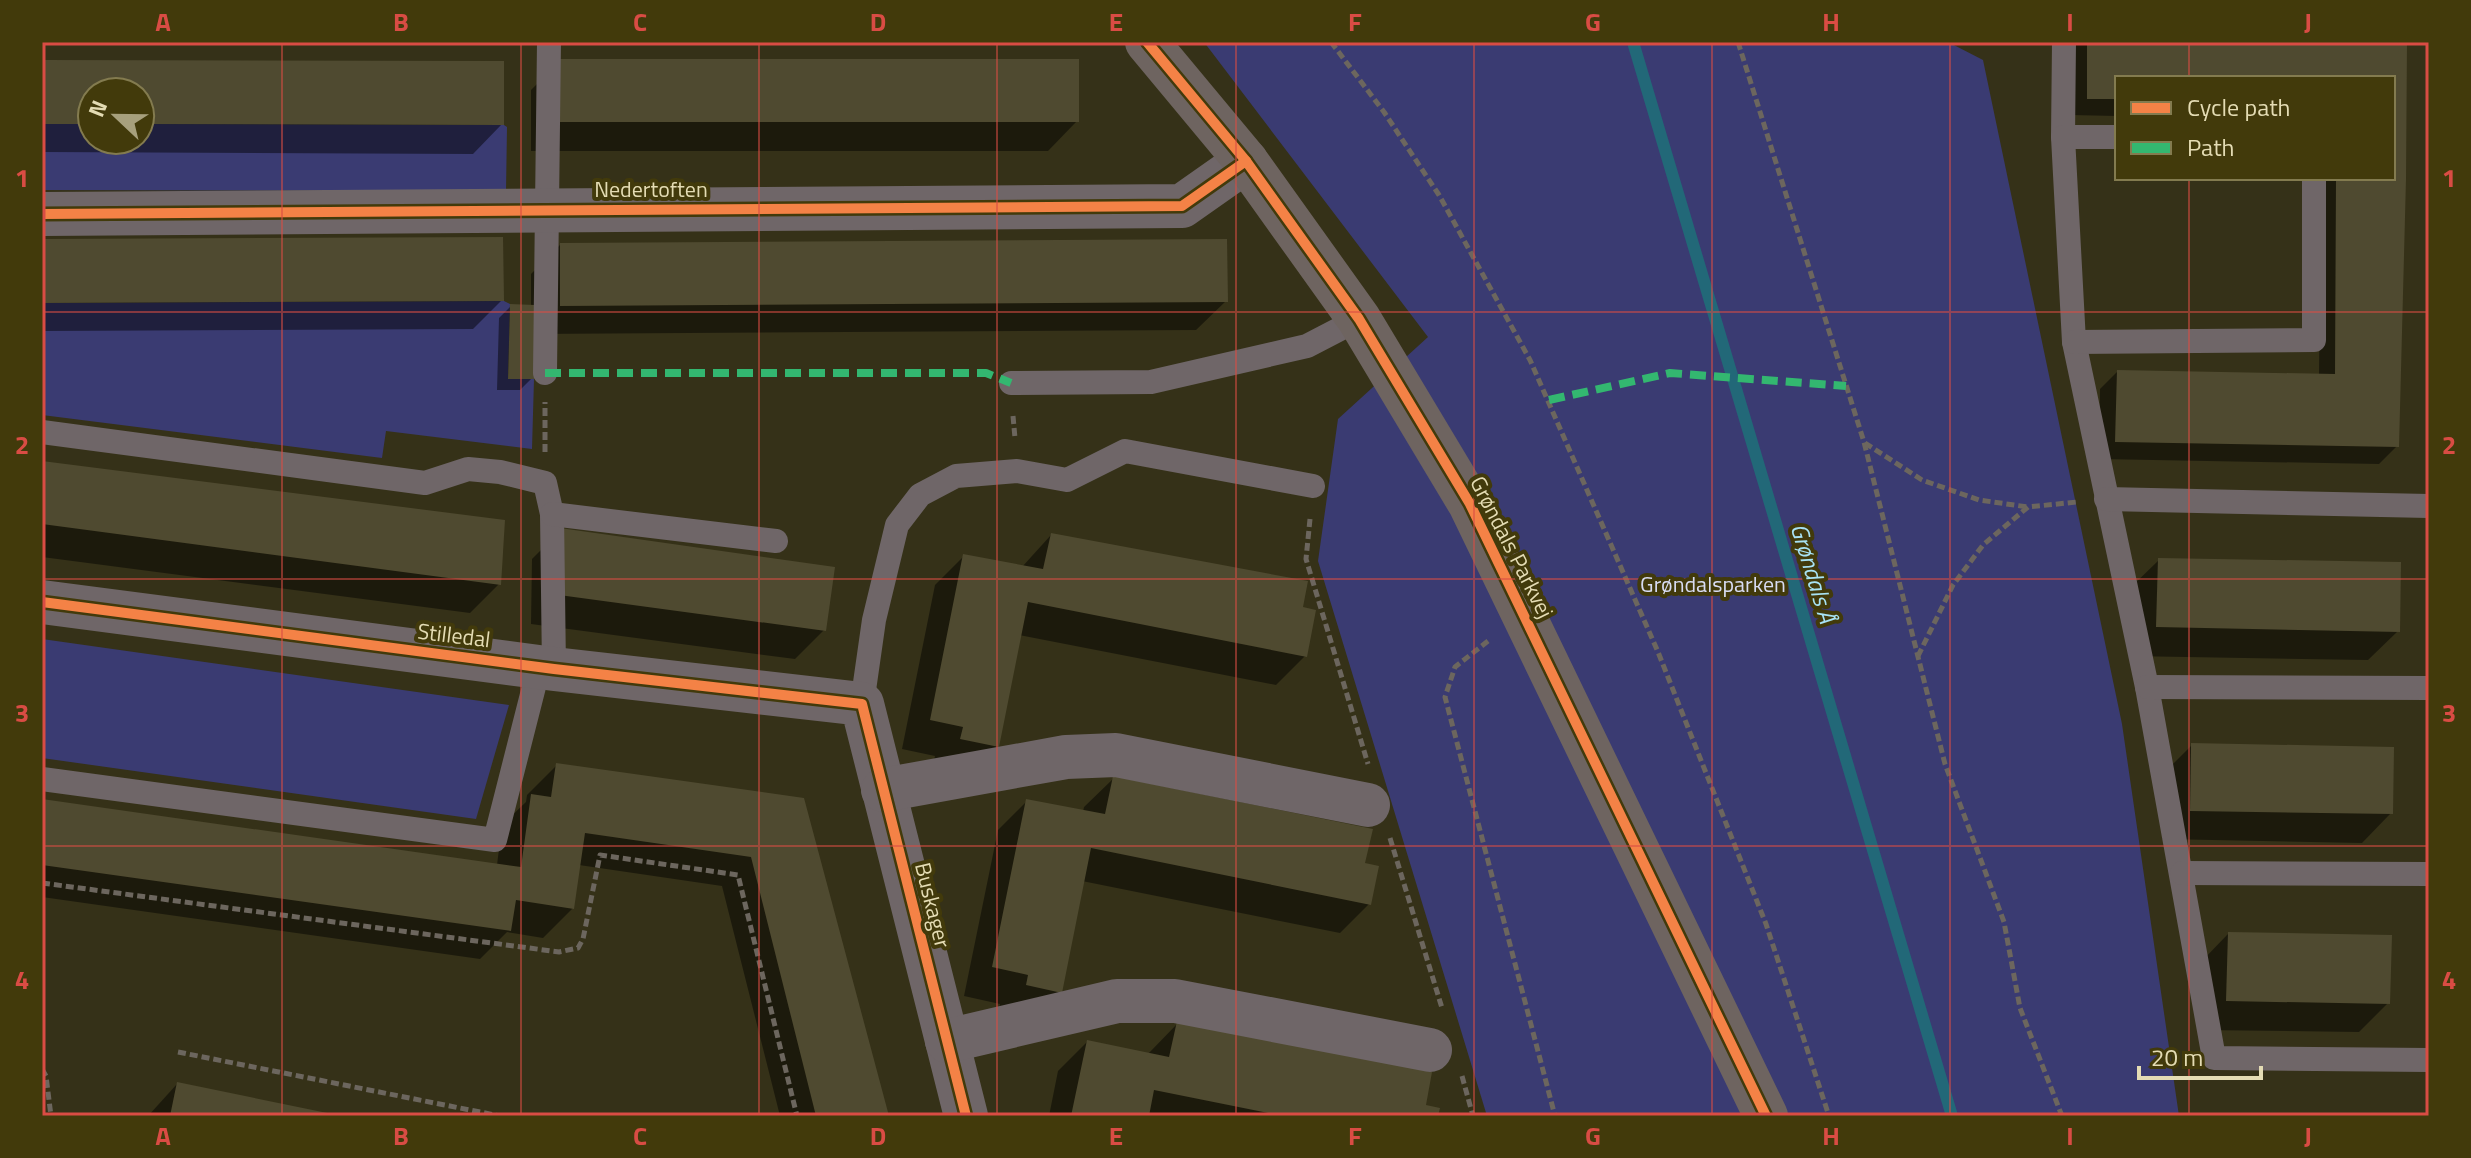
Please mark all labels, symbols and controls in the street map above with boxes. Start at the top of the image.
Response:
text: A [155,2,171,41]
text: B [393,2,409,41]
text: C [633,2,647,41]
text: D [870,2,886,41]
text: E [1109,2,1123,41]
text: F [1348,2,1362,41]
text: G [1585,2,1601,41]
text: H [1822,2,1840,41]
text: I [2066,2,2074,41]
text: J [2304,2,2312,41]
north arrow [76,76,156,156]
legend [2115,76,2395,180]
text: Cycle path [2187,89,2290,125]
text: N [79,95,116,122]
text: Path [2187,129,2234,165]
text: 1 [15,158,29,197]
text: 1 [2442,158,2456,197]
street label: Nedertoften [594,172,708,206]
text: 2 [15,425,29,464]
text: 2 [2442,425,2456,464]
street label: Grøndals Parkvej [1462,470,1562,624]
water label: Grøndals Å [1782,519,1846,628]
park label: Grøndalsparken [1640,567,1786,601]
street label: Stilledal [416,614,492,656]
text: 3 [15,693,29,732]
text: 3 [2442,693,2456,732]
street label: Buskager [906,859,960,952]
text: 4 [15,960,29,999]
text: 4 [2442,960,2456,999]
scale bar [2139,1030,2261,1080]
text: 20 m [2151,1039,2203,1075]
text: A [155,1116,171,1155]
text: B [393,1116,409,1155]
text: C [633,1116,647,1155]
text: D [870,1116,886,1155]
text: E [1109,1116,1123,1155]
text: F [1348,1116,1362,1155]
text: G [1585,1116,1601,1155]
text: H [1822,1116,1840,1155]
text: I [2066,1116,2074,1155]
text: J [2304,1116,2312,1155]

